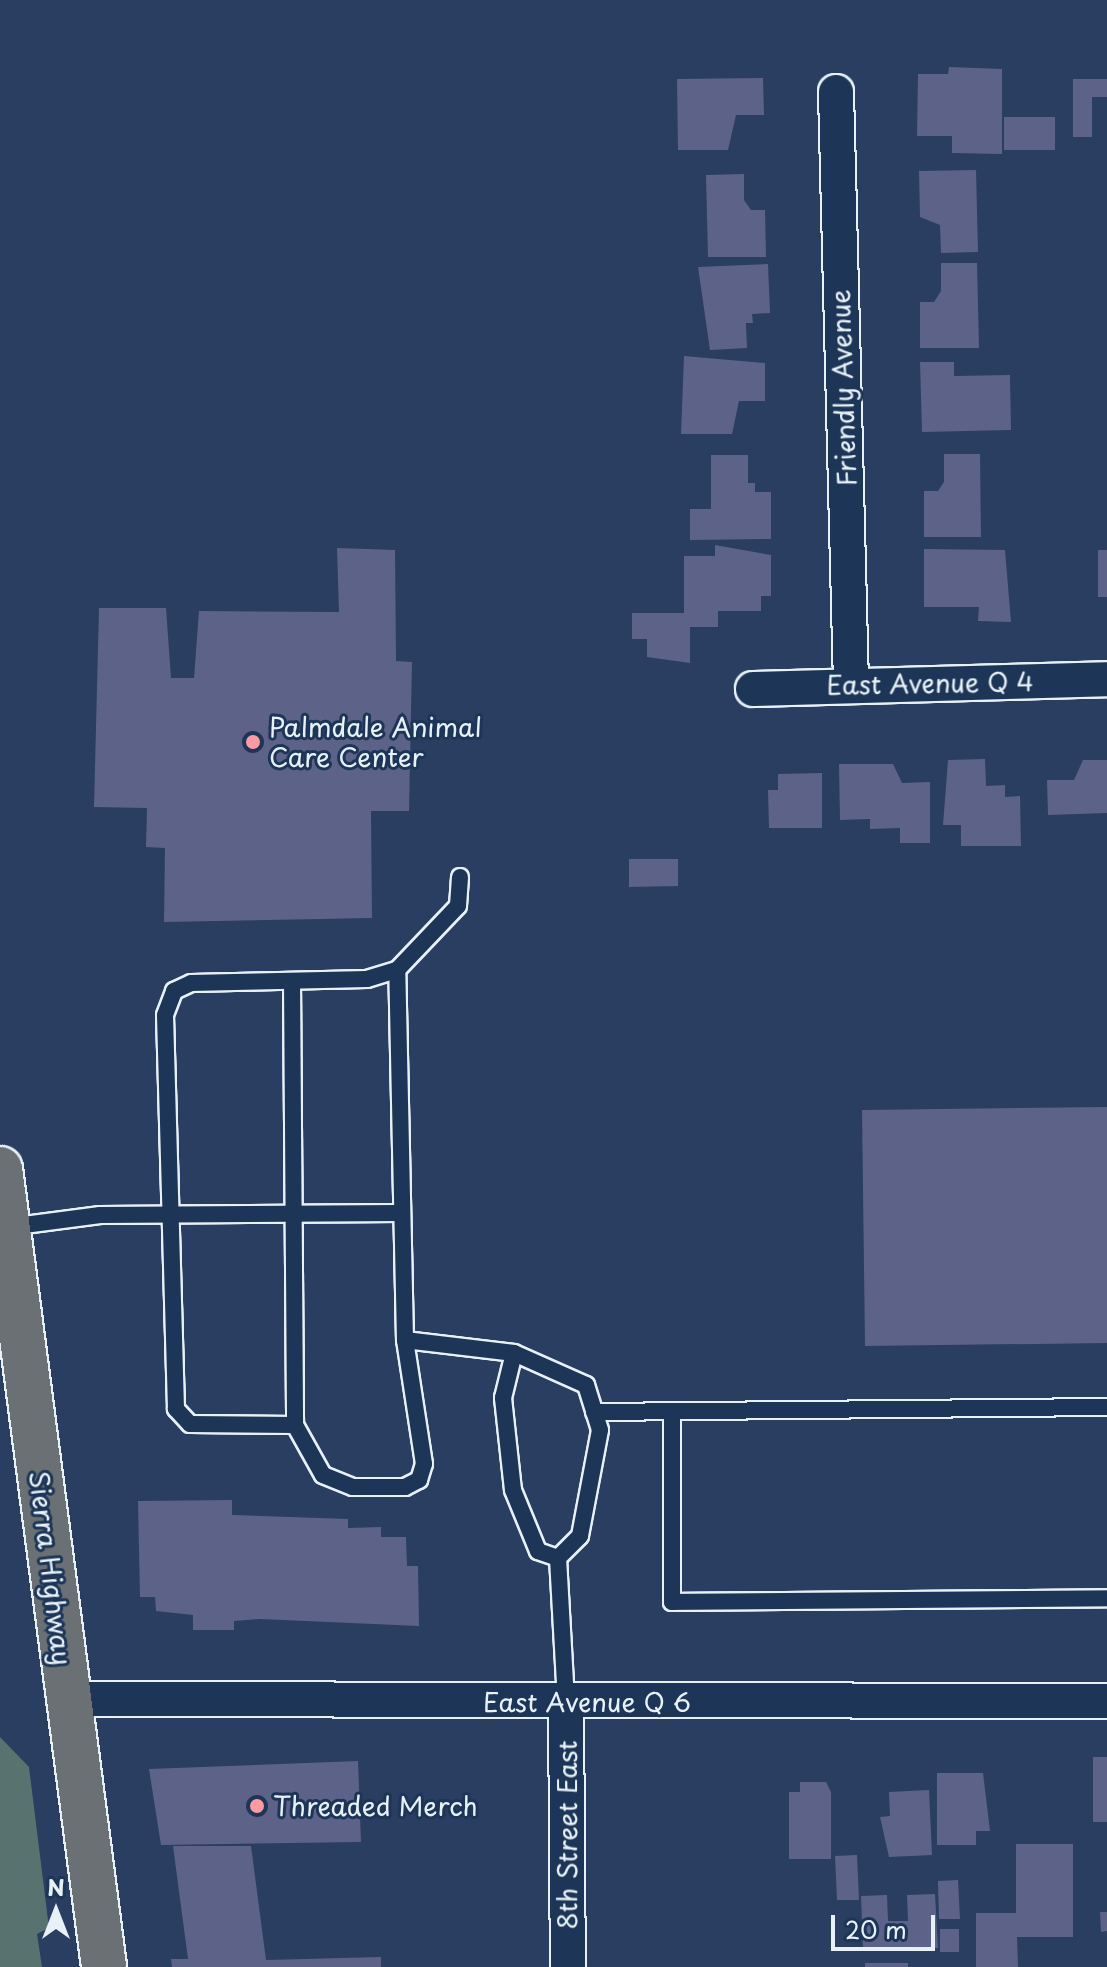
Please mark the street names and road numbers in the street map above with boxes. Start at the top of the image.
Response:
street label: Friendly Avenue [824,289,862,487]
street label: East Avenue Q 4 [826,666,1034,700]
street label: Sierra Highway [24,1470,78,1666]
street label: East Avenue Q 6 [483,1686,691,1718]
street label: 8th Street East [551,1739,583,1931]

